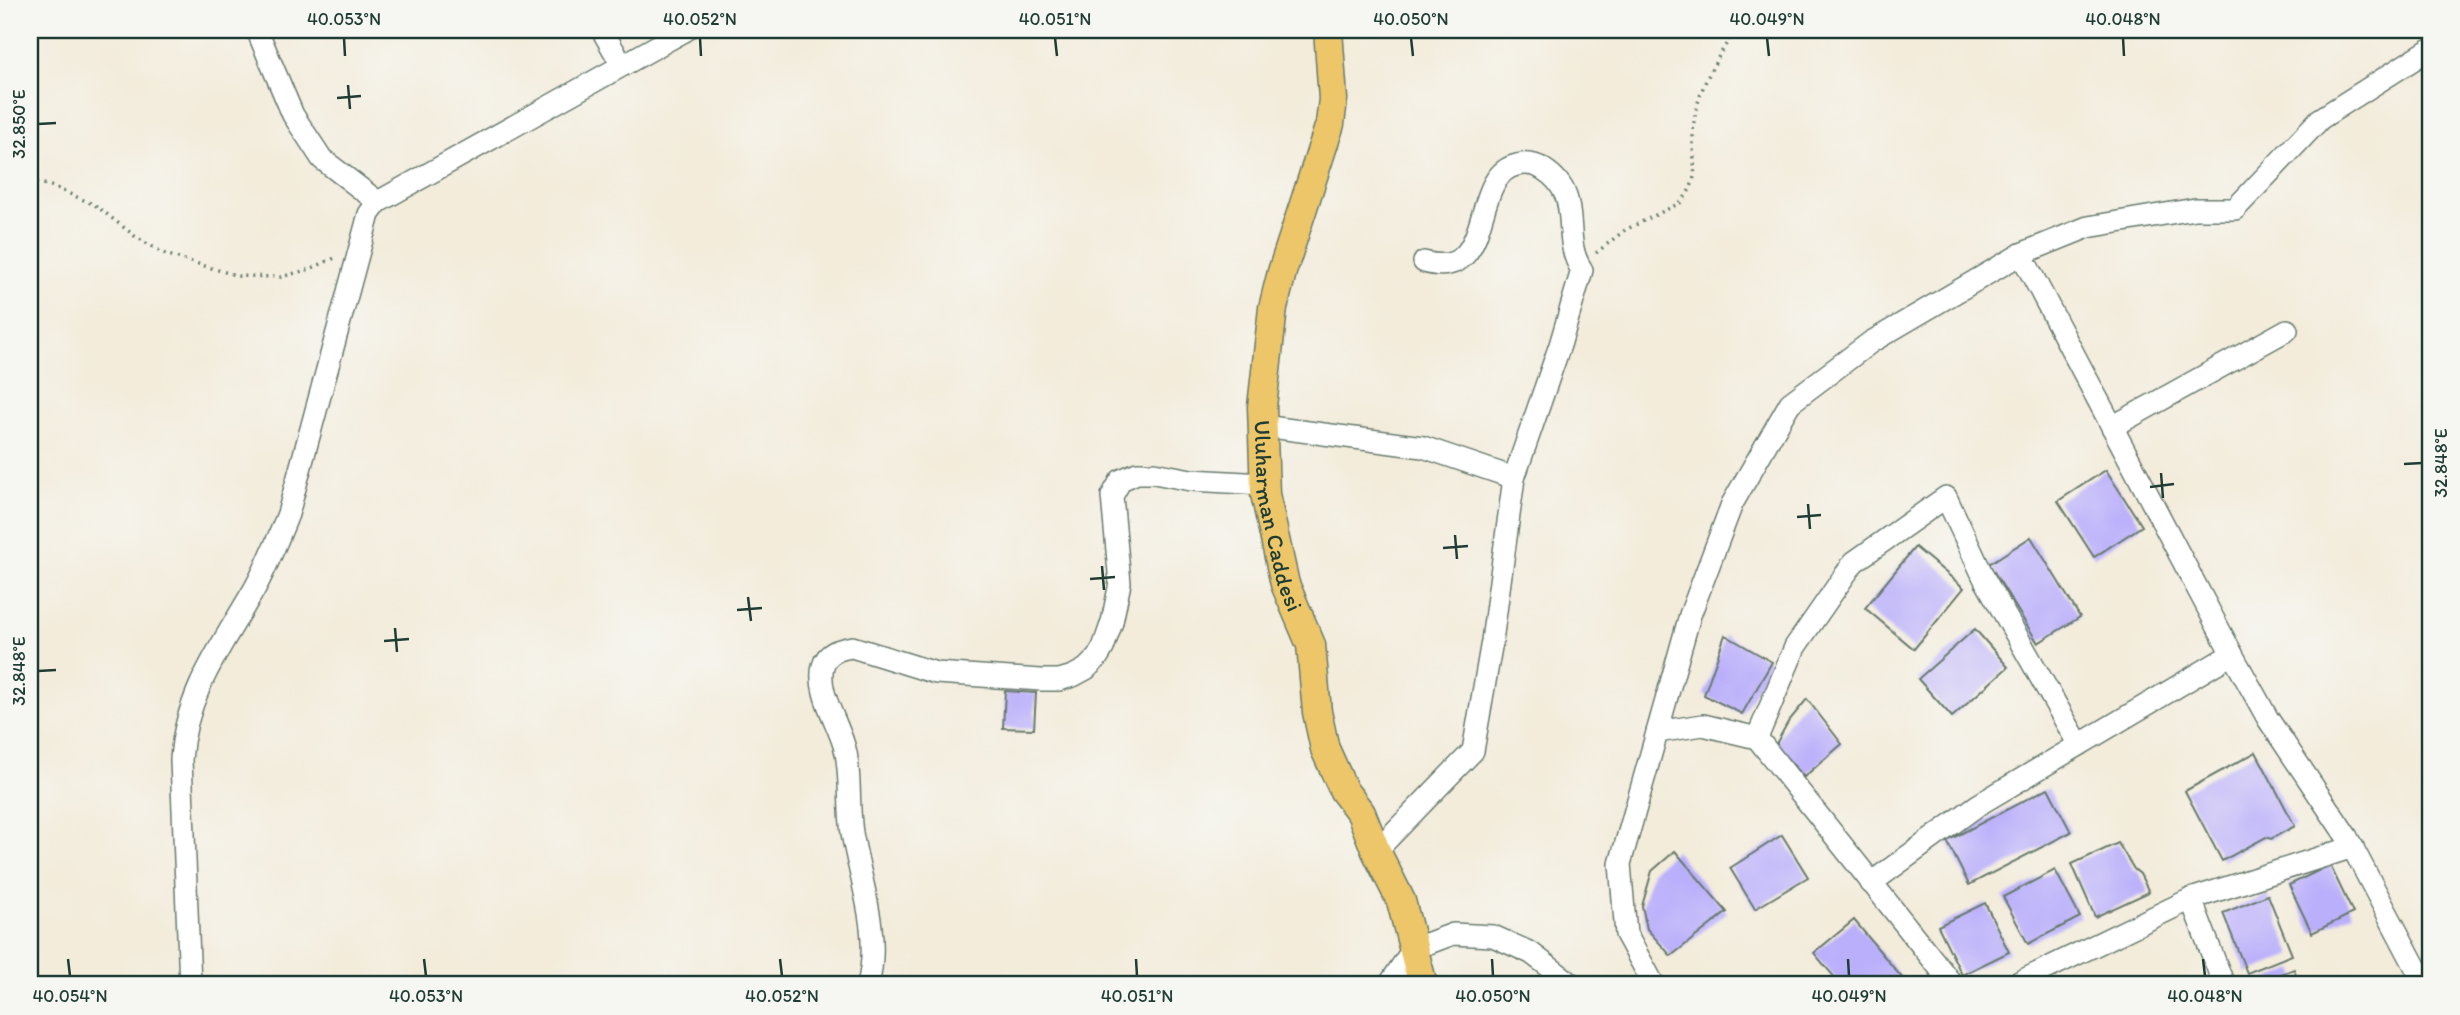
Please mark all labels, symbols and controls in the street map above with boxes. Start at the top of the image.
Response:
text: 40.053°N [307,8,381,30]
text: 40.052°N [663,8,737,30]
text: 40.051°N [1019,8,1091,30]
text: 40.050°N [1373,8,1449,30]
text: 40.049°N [1729,8,1805,30]
text: 40.048°N [2085,8,2161,30]
text: 32.850°E [8,89,30,159]
street label: Uluharman Caddesi [1248,420,1309,616]
text: 32.848°E [2430,428,2452,498]
text: 32.848°E [8,636,30,706]
text: 40.054°N [32,985,108,1007]
text: 40.053°N [389,985,463,1007]
text: 40.052°N [745,985,819,1007]
text: 40.051°N [1101,985,1173,1007]
text: 40.050°N [1455,985,1531,1007]
text: 40.049°N [1811,985,1887,1007]
text: 40.048°N [2167,985,2243,1007]

